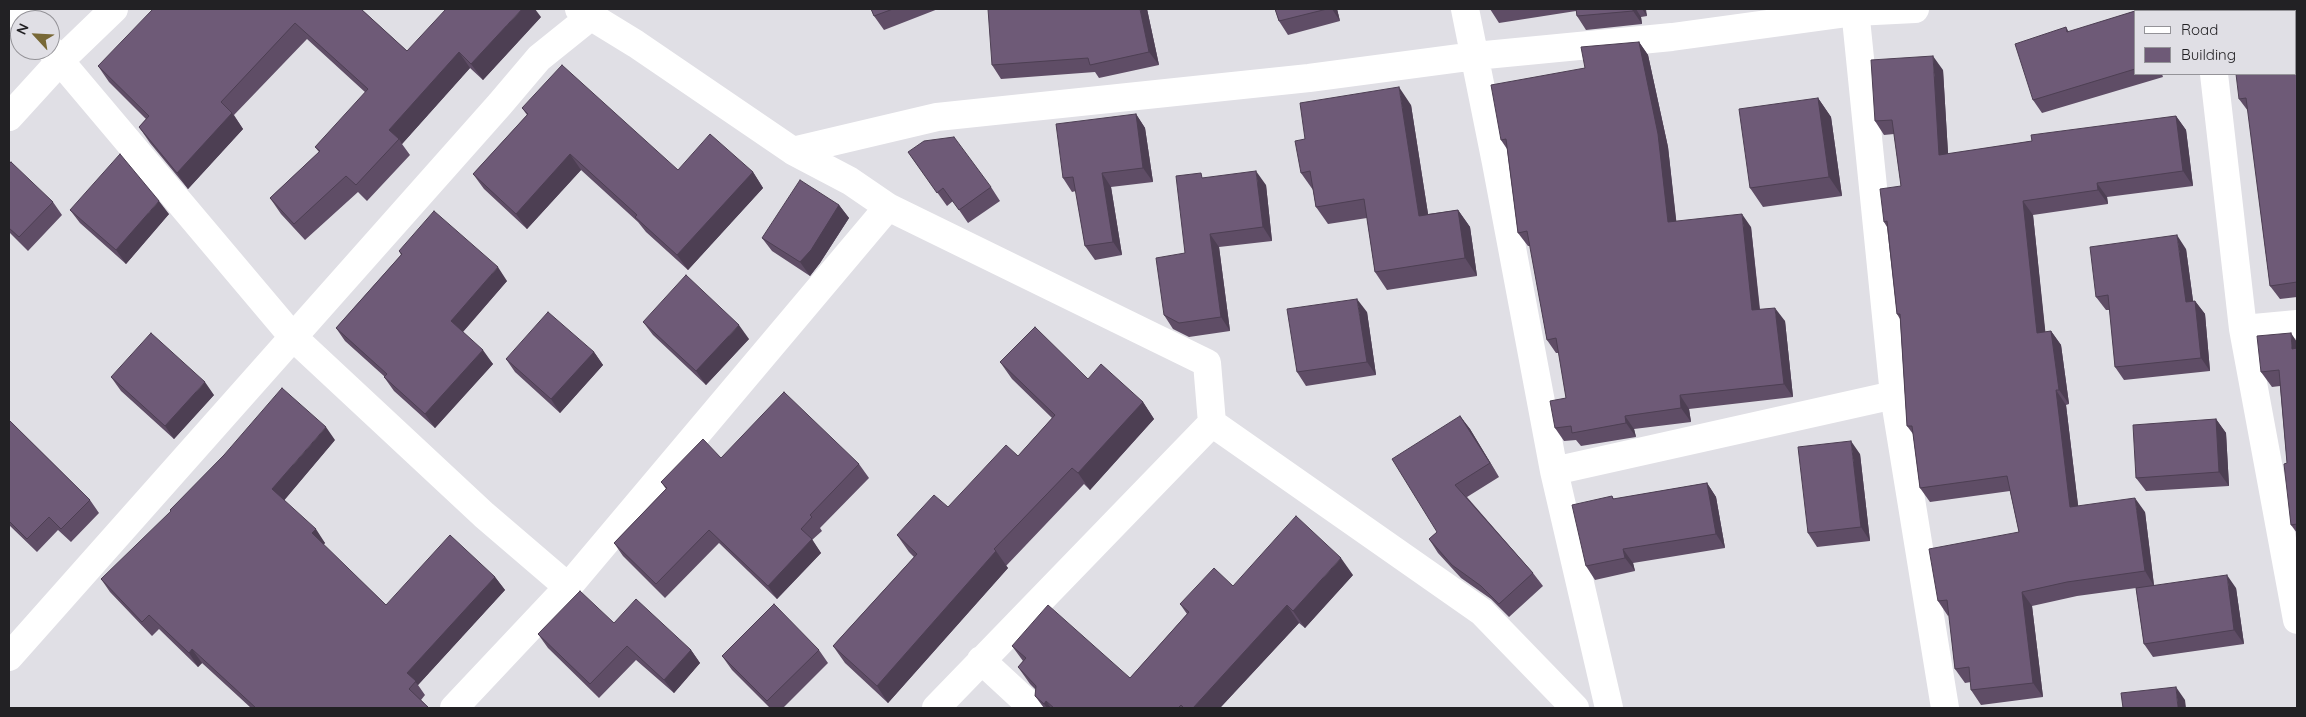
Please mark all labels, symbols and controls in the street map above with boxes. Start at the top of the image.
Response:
north arrow [10,10,60,60]
legend [2134,10,2296,75]
text: Road [2181,20,2218,39]
text: N [12,21,33,38]
text: Building [2181,45,2236,64]

